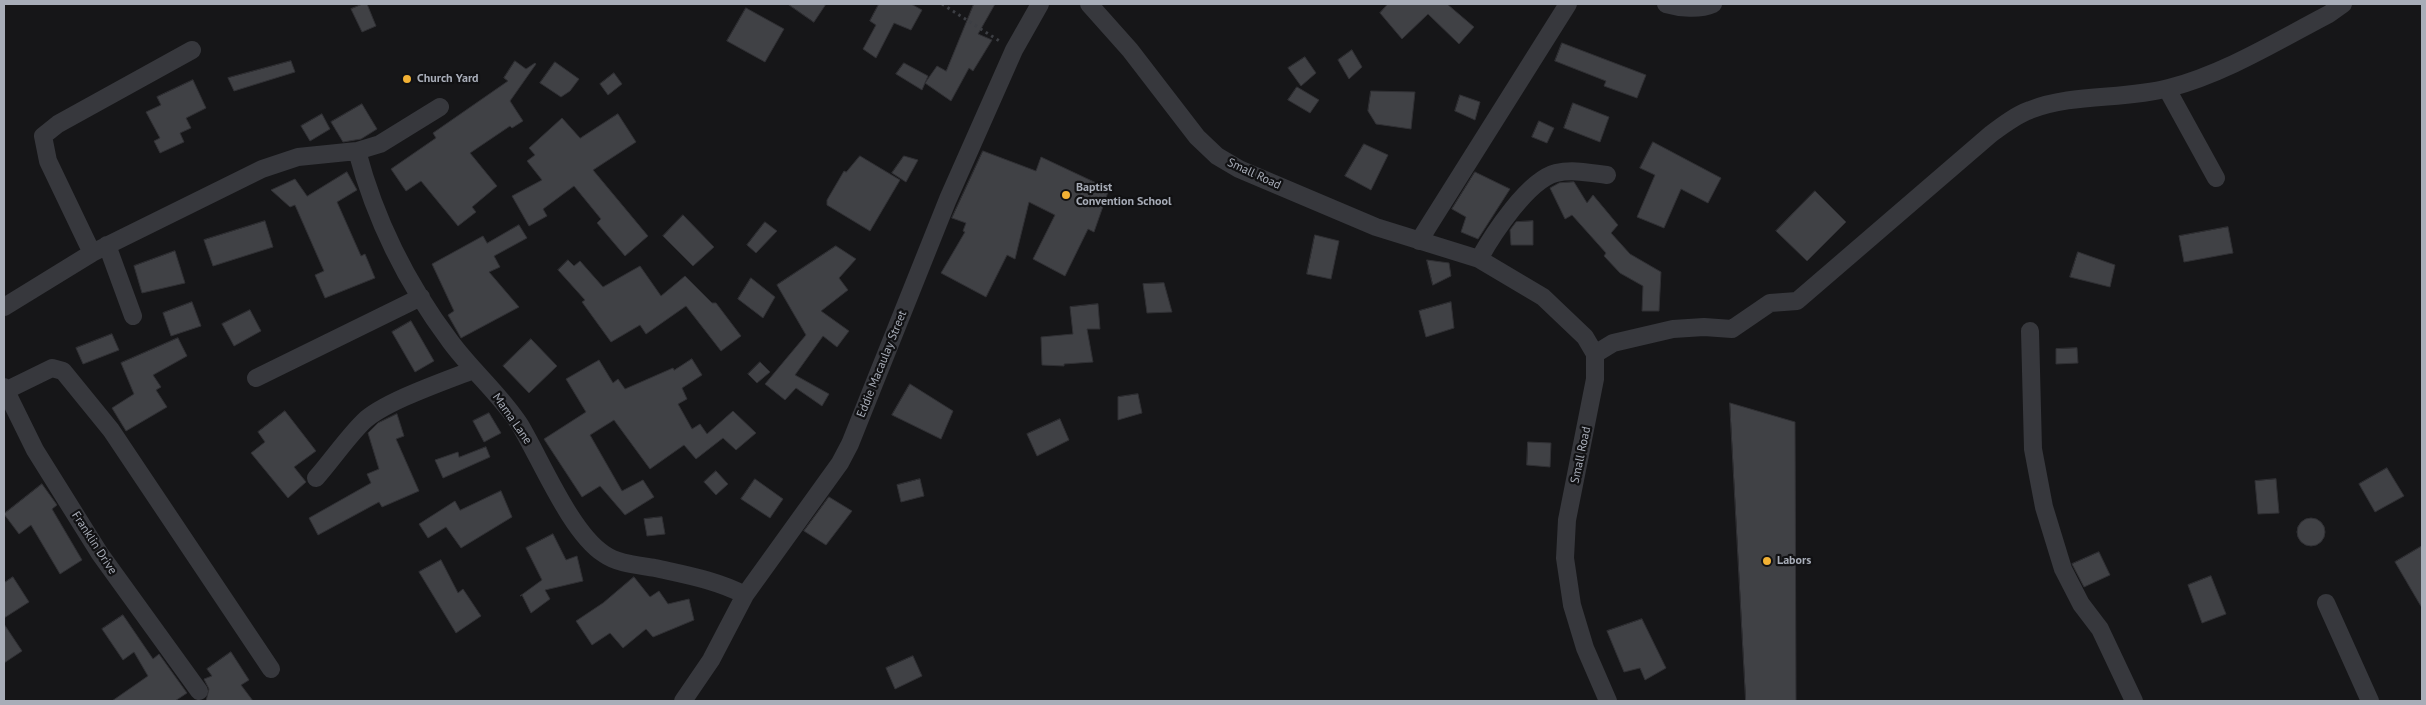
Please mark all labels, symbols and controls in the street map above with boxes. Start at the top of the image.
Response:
place label: Church Yard [417,72,479,86]
marker: Church Yard [401,73,413,85]
street label: Small Road [1225,155,1283,193]
place label: Baptist Convention School [1076,181,1171,209]
marker: Baptist Convention School [1060,189,1072,201]
street label: Eddie Macaulay Street [854,308,910,420]
street label: Mama Lane [489,391,535,447]
street label: Small Road [1568,425,1594,485]
street label: Franklin Drive [68,509,120,577]
place label: Labors [1777,554,1811,568]
marker: Labors [1761,555,1773,567]

